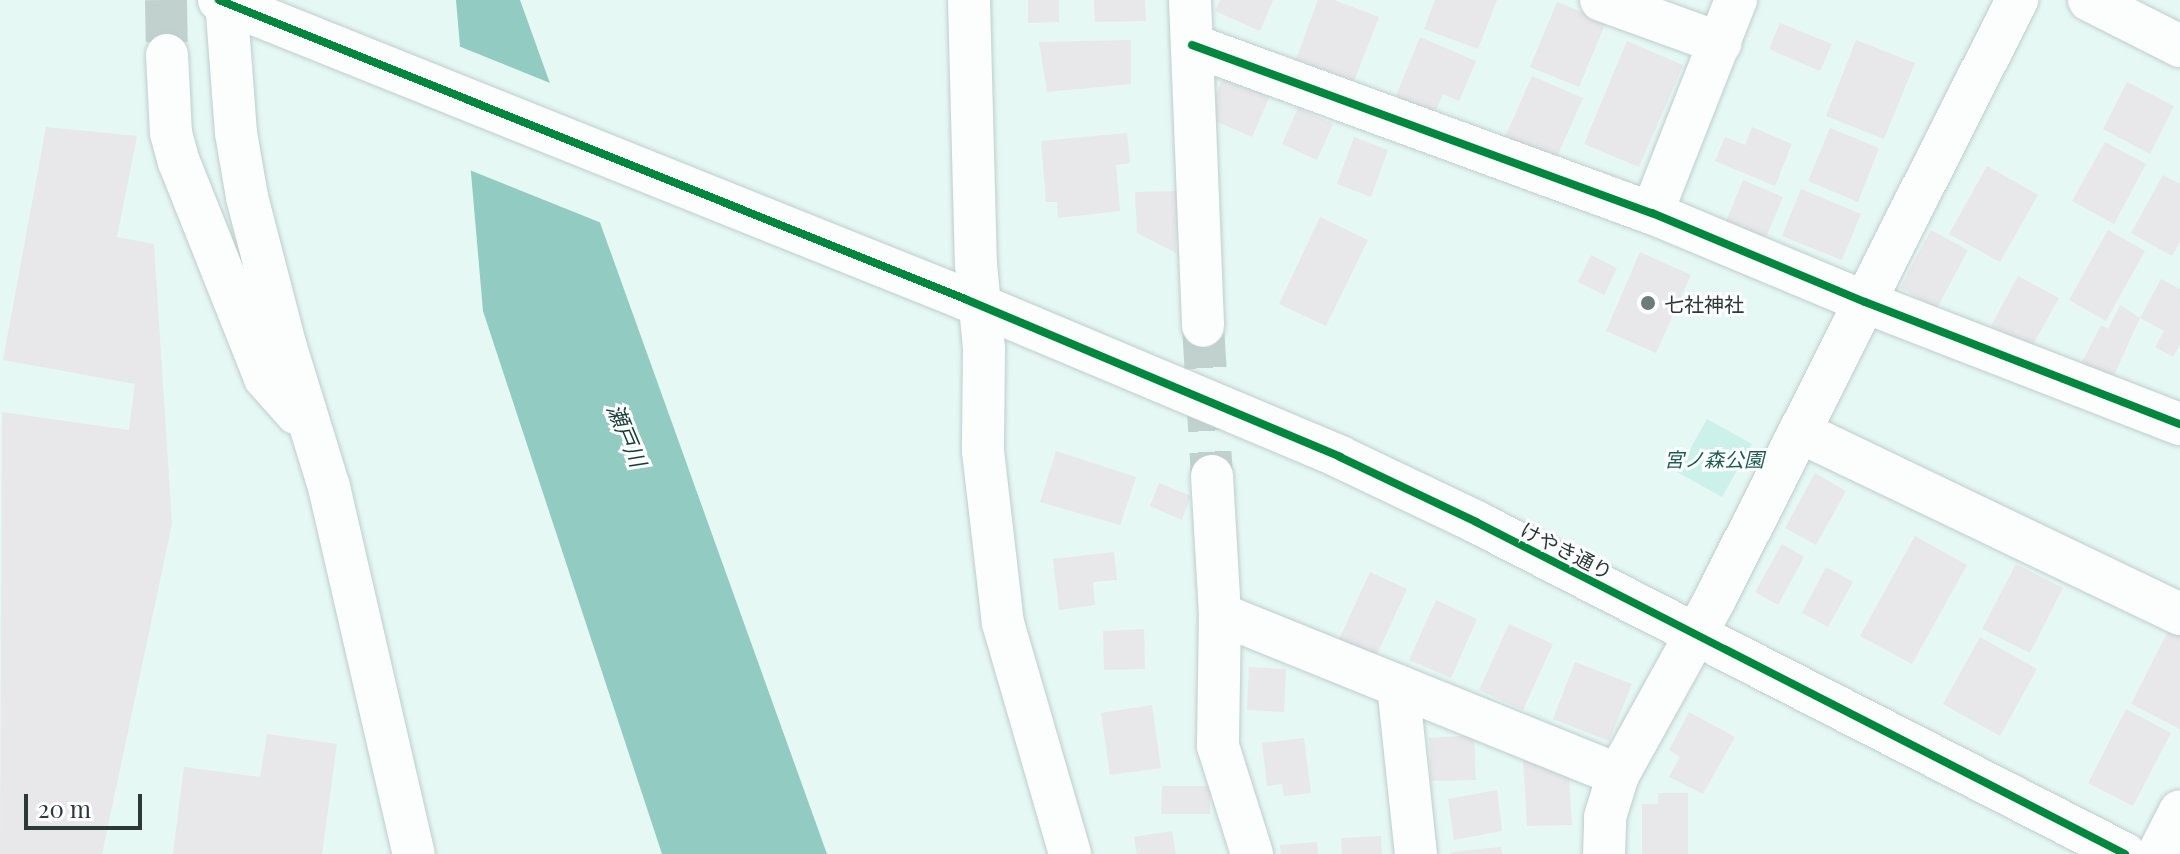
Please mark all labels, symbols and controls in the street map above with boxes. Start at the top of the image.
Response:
place label: 七社神社 [1664,291,1744,315]
marker: 七社神社 [1639,294,1657,312]
water label: 瀬戸川 [602,399,652,471]
park label: 宮ノ森公園 [1664,446,1764,470]
street label: けやき通り [1517,517,1617,583]
scale bar [28,778,146,828]
text: 20 m [38,792,91,824]

